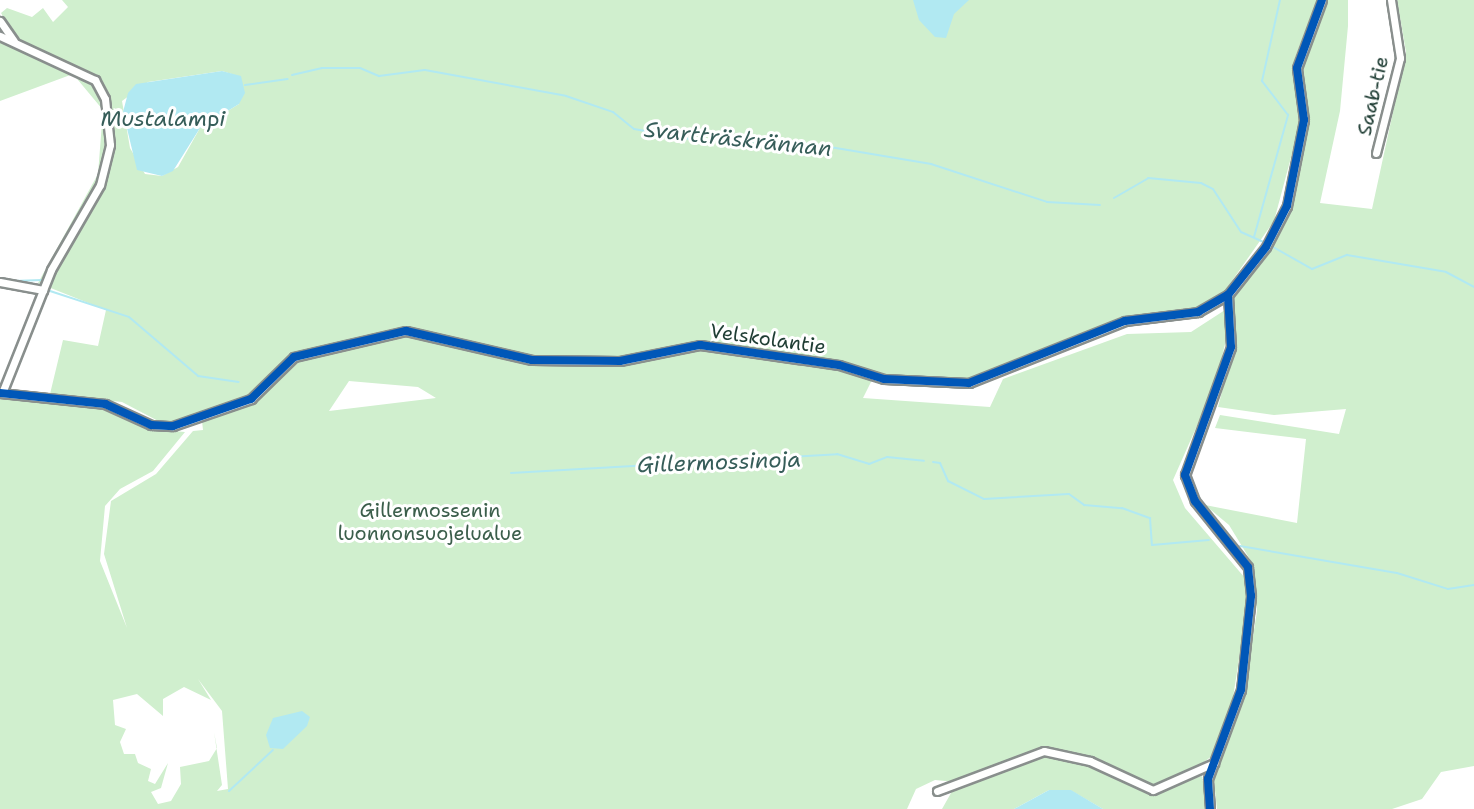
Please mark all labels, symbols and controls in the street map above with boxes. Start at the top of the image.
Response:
street label: Saab-tie [1352,54,1394,138]
water label: Mustalampi [100,106,226,132]
water label: Svartträskrännan [643,116,833,162]
street label: Velskolantie [709,319,827,359]
water label: Gillermossinoja [637,446,801,478]
park label: Gillermossenin luonnonsuojelualue [338,499,522,546]

